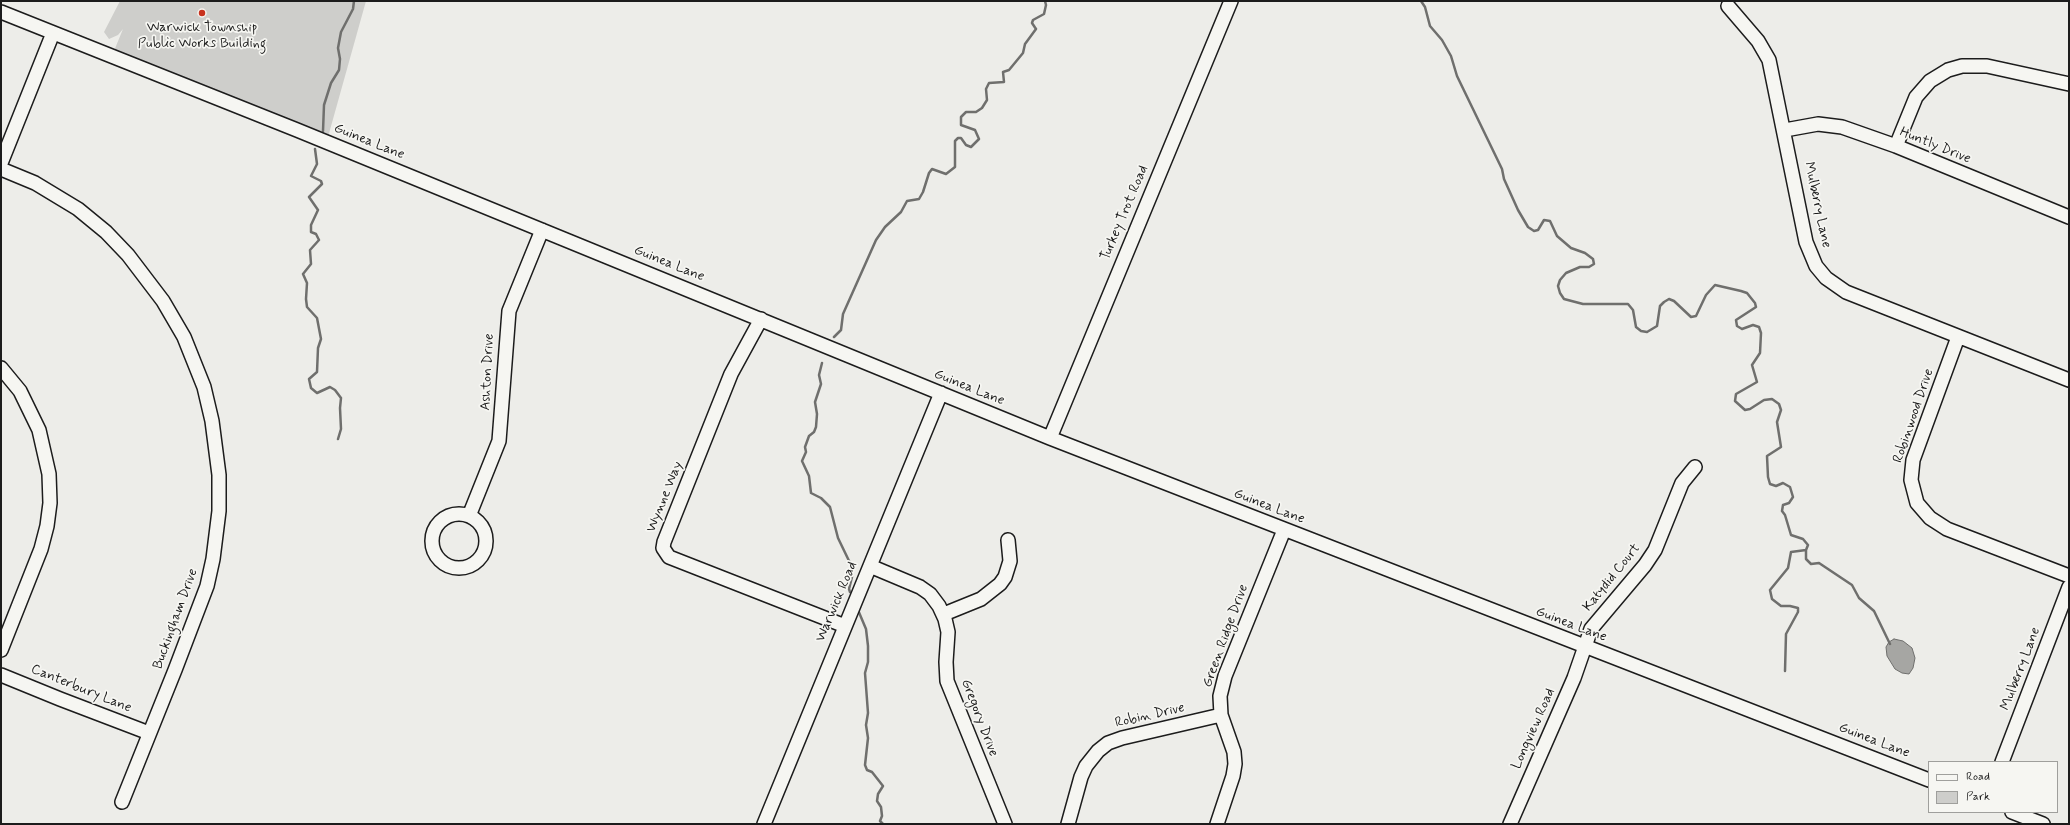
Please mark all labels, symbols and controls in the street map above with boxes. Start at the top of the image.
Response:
marker: Warwick Township Public Works Building [197,8,207,18]
place label: Warwick Township Public Works Building [138,20,266,52]
street label: Guinea Lane [331,120,407,164]
street label: Huntly Drive [1897,124,1973,168]
street label: Mulberry Lane [1800,160,1834,250]
street label: Turkey Trot Road [1097,163,1153,263]
street label: Guinea Lane [631,242,707,286]
street label: Ashton Drive [478,333,498,411]
street label: Guinea Lane [931,366,1007,410]
street label: Robinwood Drive [1890,367,1938,465]
street label: Wynne Way [643,459,687,535]
street label: Guinea Lane [1231,486,1307,528]
street label: Katydid Court [1580,541,1644,615]
street label: Warwick Road [813,559,861,645]
street label: Buckingham Drive [150,566,202,672]
street label: Green Ridge Drive [1200,582,1252,690]
street label: Guinea Lane [1533,604,1609,646]
street label: Mulberry Lane [1997,625,2045,713]
street label: Canterbury Lane [28,661,134,717]
street label: Gregory Drive [957,677,1001,759]
street label: Longview Road [1509,686,1559,772]
street label: Robin Drive [1114,700,1186,732]
street label: Guinea Lane [1836,720,1912,762]
legend [1928,761,2058,813]
text: Road [1966,769,1990,785]
text: Park [1966,789,1990,805]

